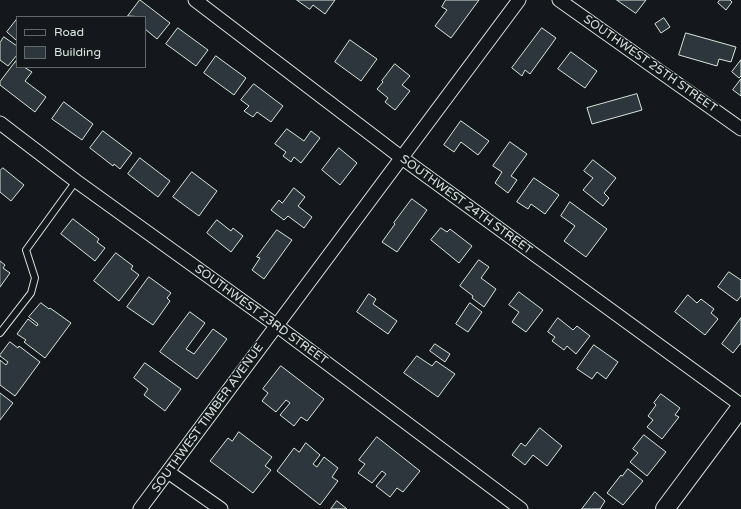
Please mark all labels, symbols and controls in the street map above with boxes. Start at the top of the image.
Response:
street label: SOUTHWEST 25TH STREET [580,12,720,116]
legend [16,16,146,68]
text: Road [54,25,84,39]
text: Building [54,45,101,59]
street label: SOUTHWEST 24TH STREET [397,152,535,258]
street label: SOUTHWEST 23RD STREET [192,262,330,368]
street label: SOUTHWEST TIMBER AVENUE [149,341,267,495]

